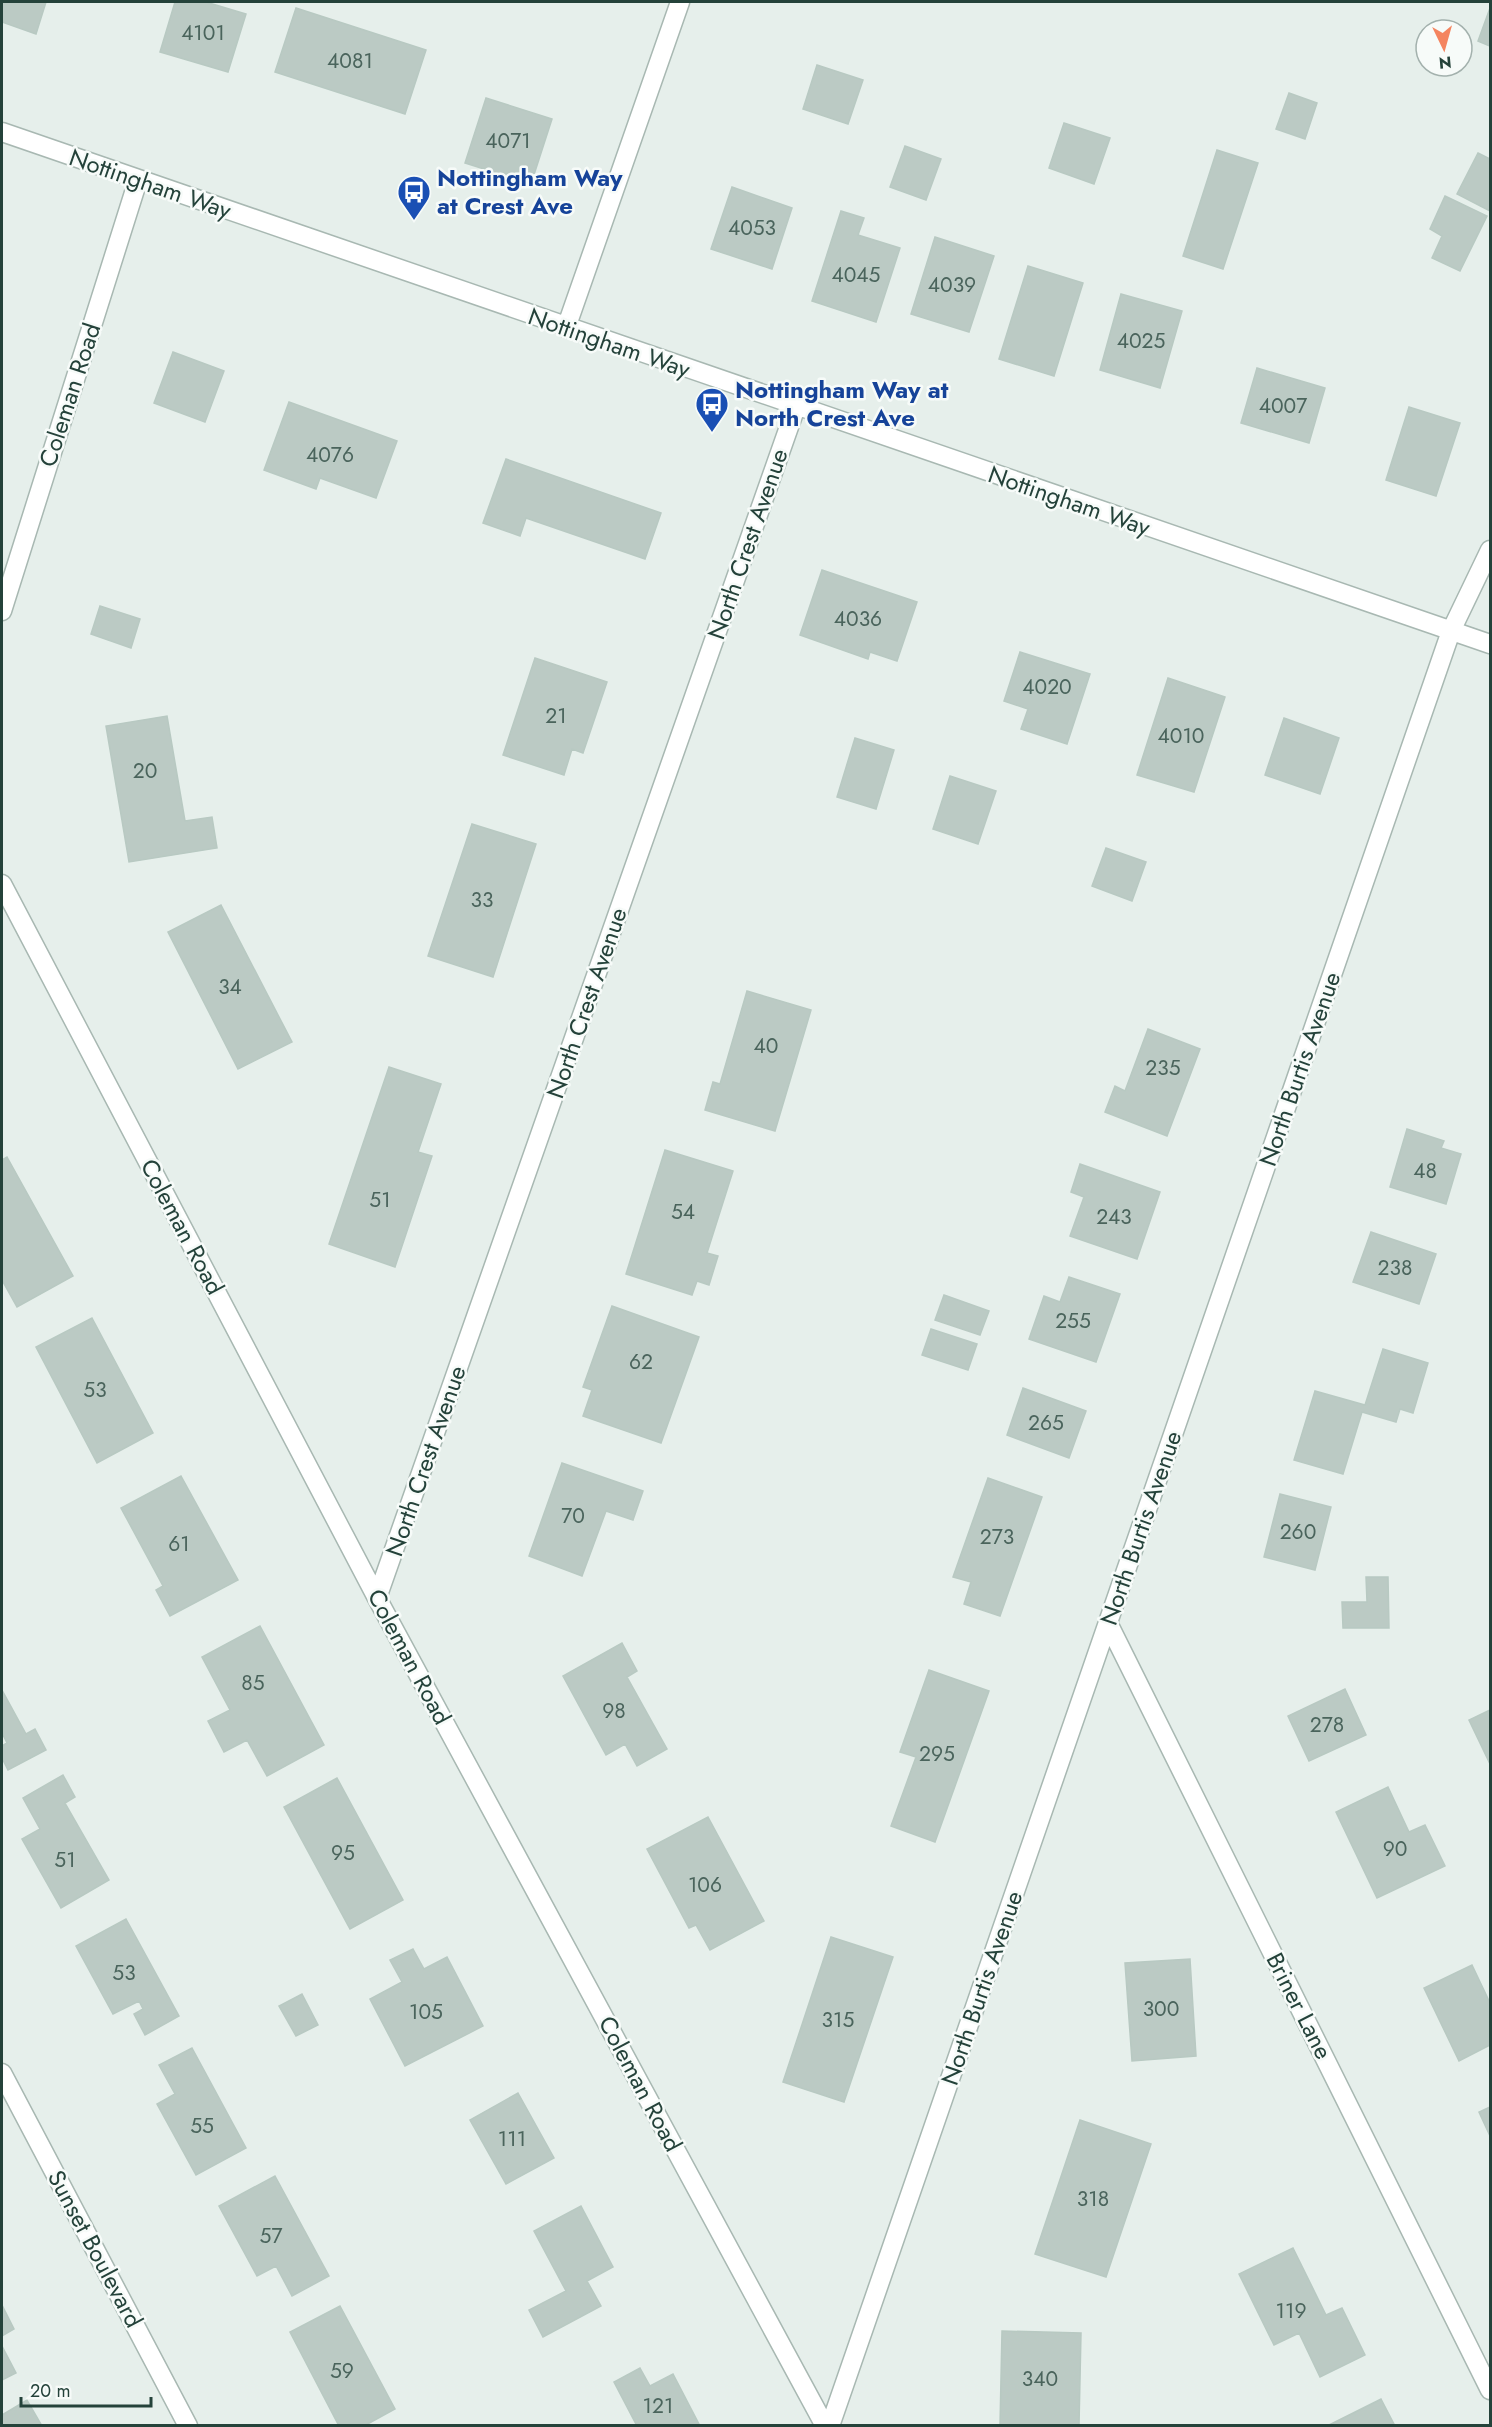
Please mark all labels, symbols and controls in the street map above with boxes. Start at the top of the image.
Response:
house number: 4101 [181,18,225,48]
north arrow [1414,18,1474,78]
house number: 4081 [327,46,373,76]
text: N [1438,50,1453,74]
house number: 4071 [485,126,531,156]
street label: Nottingham Way [64,139,236,228]
place label: Nottingham Way at Crest Ave [437,160,623,223]
bus stop icon: Nottingham Way at Crest Ave [396,174,432,221]
house number: 4053 [728,213,776,243]
house number: 4045 [832,260,880,290]
house number: 4039 [928,270,976,300]
street label: Nottingham Way [523,298,695,387]
street label: Coleman Road [30,318,109,471]
house number: 4025 [1117,326,1165,356]
place label: Nottingham Way at North Crest Ave [735,372,949,435]
bus stop icon: Nottingham Way at North Crest Ave [694,386,730,433]
house number: 4007 [1259,391,1307,421]
house number: 4076 [306,440,354,470]
street label: North Crest Avenue [698,444,797,644]
street label: Nottingham Way [983,456,1155,545]
house number: 4036 [834,604,882,634]
house number: 4020 [1022,672,1072,702]
house number: 21 [545,701,567,731]
house number: 4010 [1158,721,1204,751]
house number: 20 [133,756,157,786]
house number: 33 [471,885,493,915]
street label: North Crest Avenue [537,903,636,1103]
street label: North Burtis Avenue [1250,967,1349,1171]
house number: 34 [218,972,242,1002]
house number: 40 [754,1031,778,1061]
house number: 235 [1145,1053,1181,1083]
street label: Coleman Road [132,1153,233,1301]
house number: 48 [1413,1156,1437,1186]
house number: 51 [369,1185,391,1215]
house number: 54 [671,1197,695,1227]
house number: 243 [1096,1202,1132,1232]
house number: 238 [1378,1253,1412,1283]
house number: 255 [1055,1306,1091,1336]
house number: 62 [629,1347,653,1377]
street label: North Crest Avenue [376,1361,475,1561]
house number: 53 [83,1375,107,1405]
house number: 265 [1028,1408,1064,1438]
street label: North Burtis Avenue [1091,1426,1190,1630]
house number: 70 [561,1501,585,1531]
house number: 260 [1280,1517,1316,1547]
house number: 273 [980,1522,1014,1552]
house number: 61 [168,1529,190,1559]
street label: Coleman Road [359,1583,460,1731]
house number: 85 [241,1668,265,1698]
house number: 98 [602,1696,626,1726]
house number: 278 [1310,1710,1344,1740]
house number: 295 [919,1739,955,1769]
house number: 90 [1383,1834,1407,1864]
house number: 95 [331,1838,355,1868]
house number: 51 [54,1845,76,1875]
house number: 106 [688,1870,722,1900]
street label: North Burtis Avenue [932,1886,1031,2090]
street label: Briner Lane [1258,1946,1341,2065]
house number: 53 [112,1958,136,1988]
house number: 300 [1143,1994,1179,2024]
house number: 105 [409,1997,443,2027]
house number: 315 [822,2005,854,2035]
street label: Coleman Road [590,2010,691,2158]
house number: 55 [190,2111,214,2141]
house number: 111 [498,2124,526,2154]
street label: Sunset Boulevard [39,2164,152,2334]
house number: 318 [1077,2184,1109,2214]
house number: 57 [260,2221,282,2251]
house number: 119 [1276,2296,1307,2326]
house number: 59 [330,2356,354,2386]
house number: 340 [1022,2364,1058,2394]
scale bar [21,2370,152,2408]
text: 20 m [30,2378,70,2404]
house number: 121 [643,2391,673,2421]

